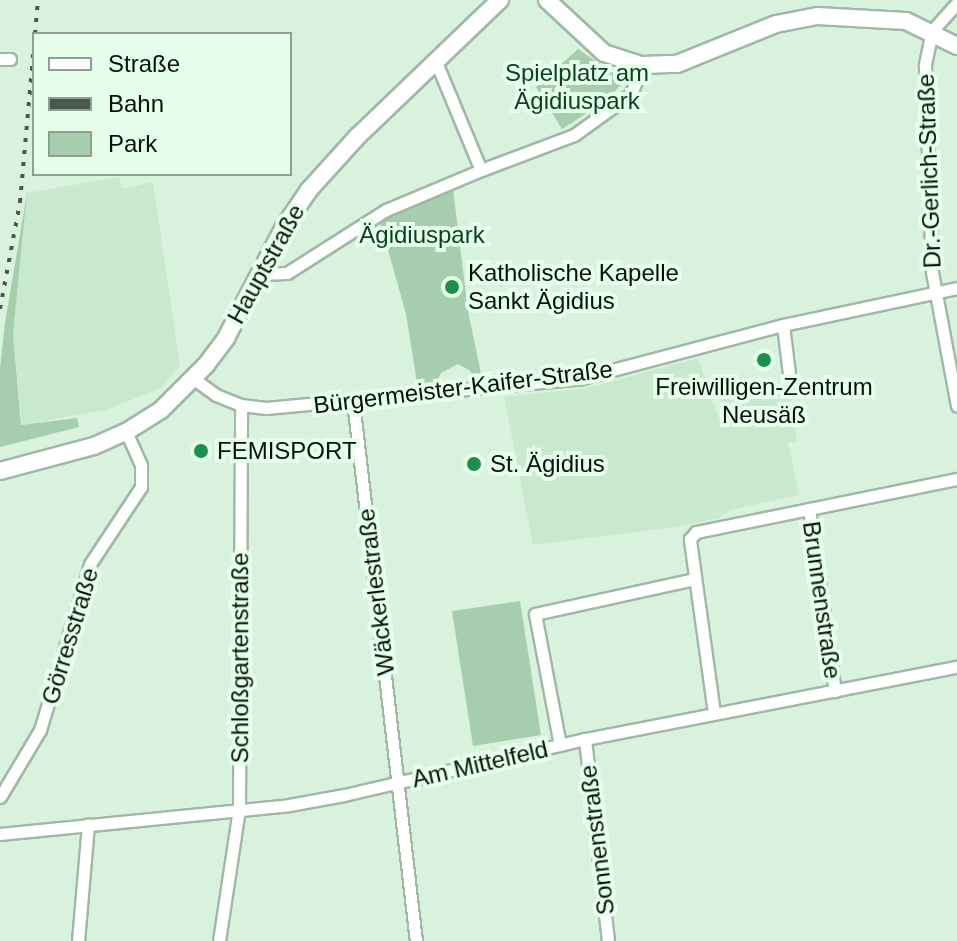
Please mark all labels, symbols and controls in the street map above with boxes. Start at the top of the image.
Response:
legend [32,32,292,176]
text: Straße [108,50,180,77]
park label: Spielplatz am Ägidiuspark [505,59,649,115]
street label: Dr.-Gerlich-Straße [911,73,947,269]
text: Bahn [108,90,164,117]
text: Park [108,130,157,157]
street label: Hauptstraße [221,199,311,329]
park label: Ägidiuspark [359,221,485,249]
place label: Katholische Kapelle Sankt Ägidius [468,259,679,315]
marker: Katholische Kapelle Sankt Ägidius [443,278,461,296]
marker: Freiwilligen-Zentrum Neusäß [755,351,773,369]
street label: Bürgermeister-Kaifer-Straße [312,354,614,420]
place label: Freiwilligen-Zentrum Neusäß [655,373,873,429]
place label: FEMISPORT [217,437,357,465]
marker: FEMISPORT [192,442,210,460]
place label: St. Ägidius [490,450,605,478]
marker: St. Ägidius [465,455,483,473]
street label: Wäckerlestraße [351,507,401,677]
street label: Brunnenstraße [797,519,847,681]
street label: Schloßgartenstraße [226,553,254,763]
street label: Görresstraße [36,564,104,708]
street label: Am Mittelfeld [409,734,551,794]
street label: Sonnenstraße [574,763,620,917]

